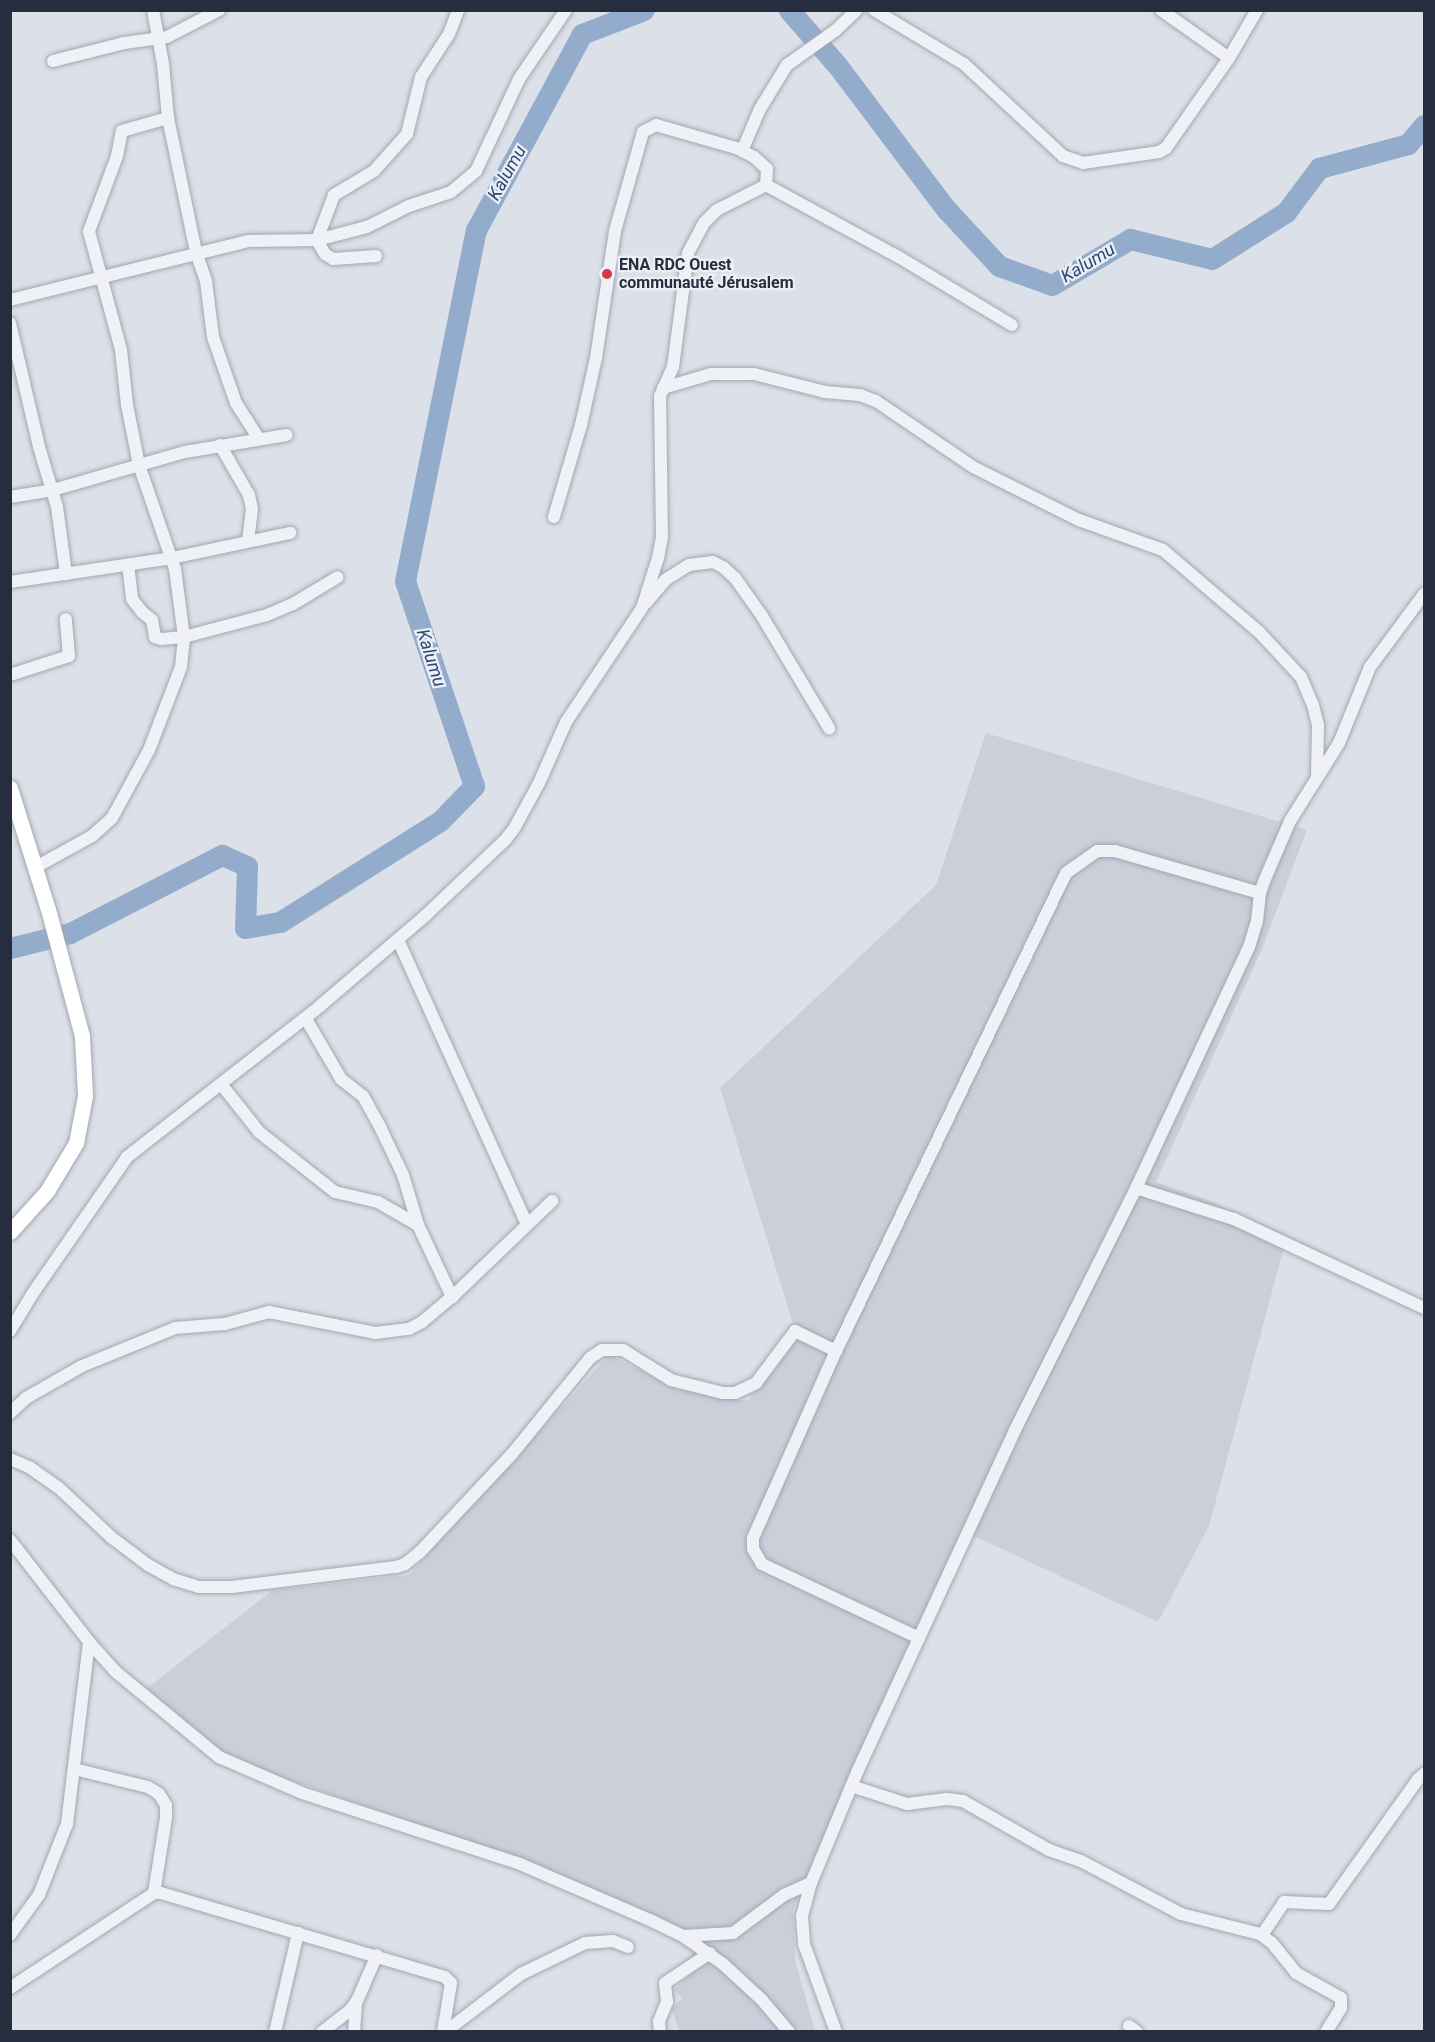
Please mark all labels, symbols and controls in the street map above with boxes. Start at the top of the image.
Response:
water label: Kalumu [483,142,531,204]
water label: Kalumu [1057,238,1119,288]
place label: ENA RDC Ouest communauté Jérusalem [619,255,793,293]
marker: ENA RDC Ouest communauté Jérusalem [600,267,614,281]
water label: Kalumu [412,626,450,690]

